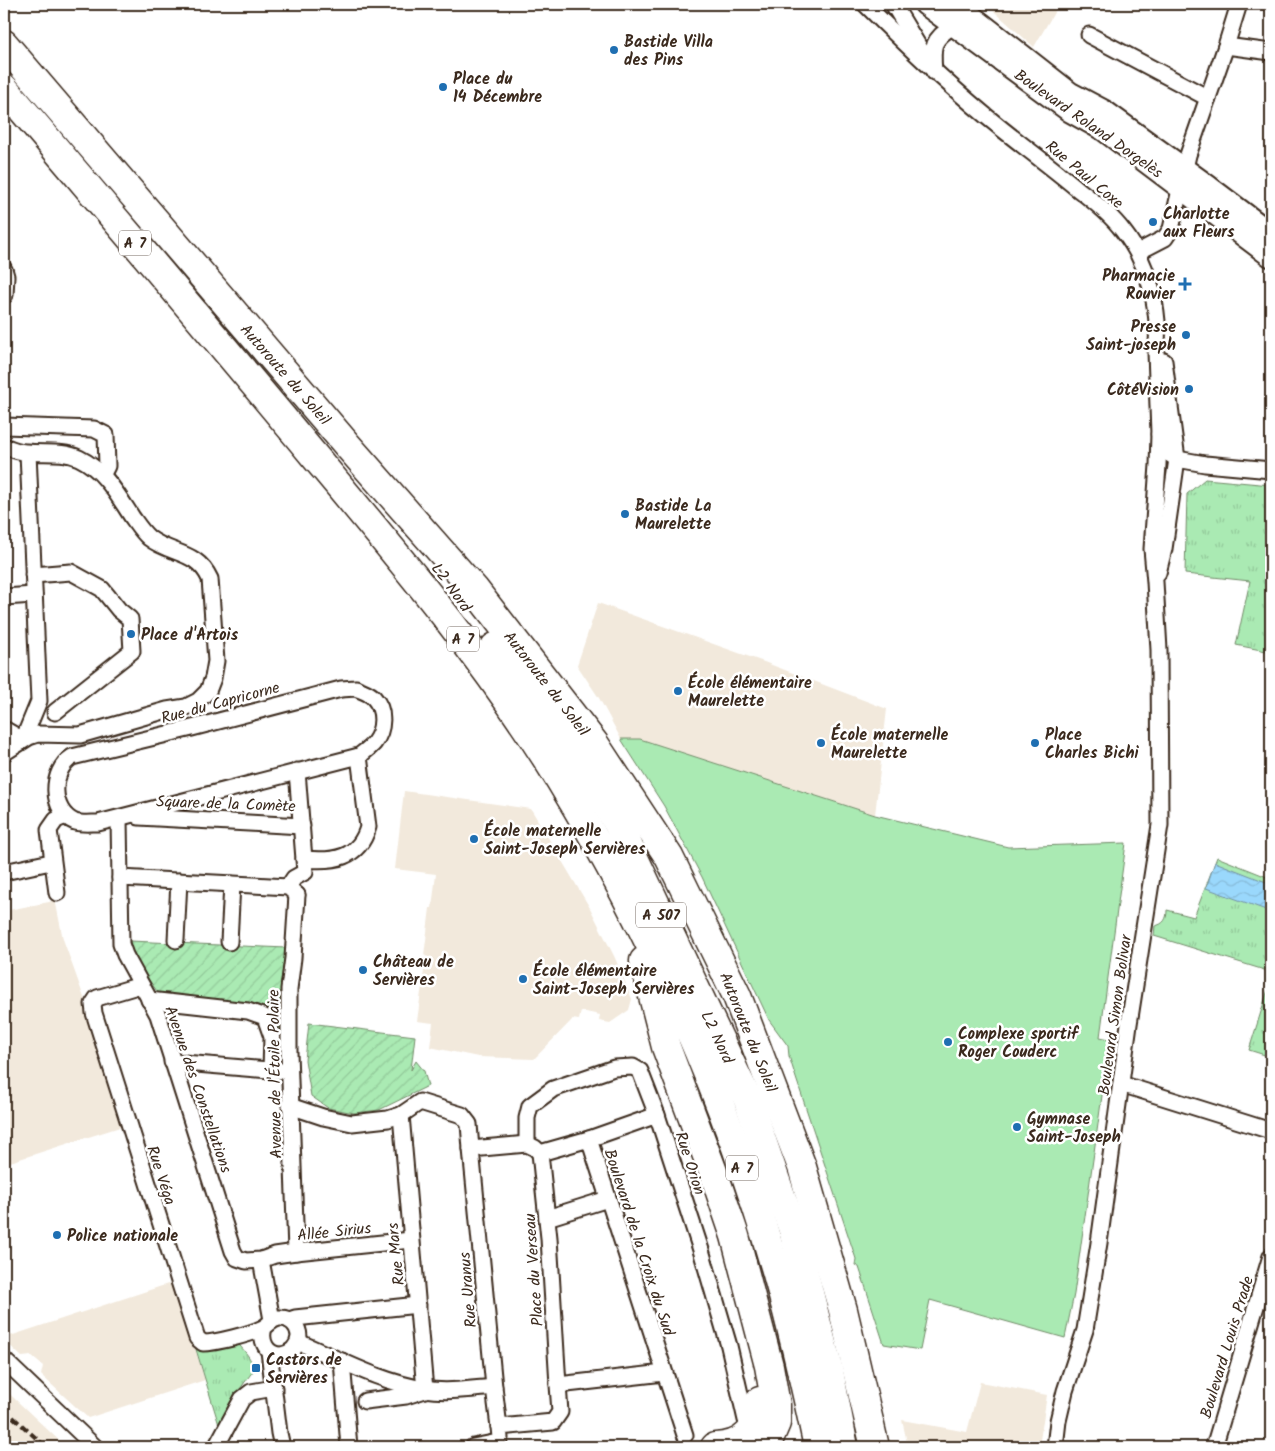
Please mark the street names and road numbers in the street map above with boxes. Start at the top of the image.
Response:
street label: Boulevard Roland Dorgelès [1009,63,1168,185]
street label: Rue Paul Coxe [1039,135,1129,215]
road number: A 7 [119,230,151,256]
street label: Autoroute du Soleil [234,319,336,431]
street label: L2 Nord [424,558,478,619]
road number: A 7 [447,626,479,652]
street label: Autoroute du Soleil [497,626,595,742]
street label: Rue du Capricorne [158,676,283,731]
street label: Square de la Comète [156,790,296,819]
road number: A 507 [636,902,686,928]
street label: Boulevard Simon Bolivar [1092,931,1139,1097]
street label: Autoroute du Soleil [712,969,783,1096]
street label: Avenue de l'Étoile Polaire [262,989,289,1159]
street label: Avenue des Constellations [157,1002,238,1177]
street label: L2 Nord [694,1007,740,1069]
street label: Rue Orion [668,1129,712,1198]
street label: Rue Véga [139,1142,182,1208]
street label: Boulevard de la Croix du Sud [597,1146,681,1340]
road number: A 7 [726,1156,758,1180]
street label: Place du Verseau [518,1212,551,1327]
street label: Allée Sirius [296,1216,372,1249]
street label: Rue Mars [381,1221,412,1286]
street label: Rue Uranus [453,1251,484,1329]
street label: Boulevard Louis Prade [1194,1273,1261,1422]

